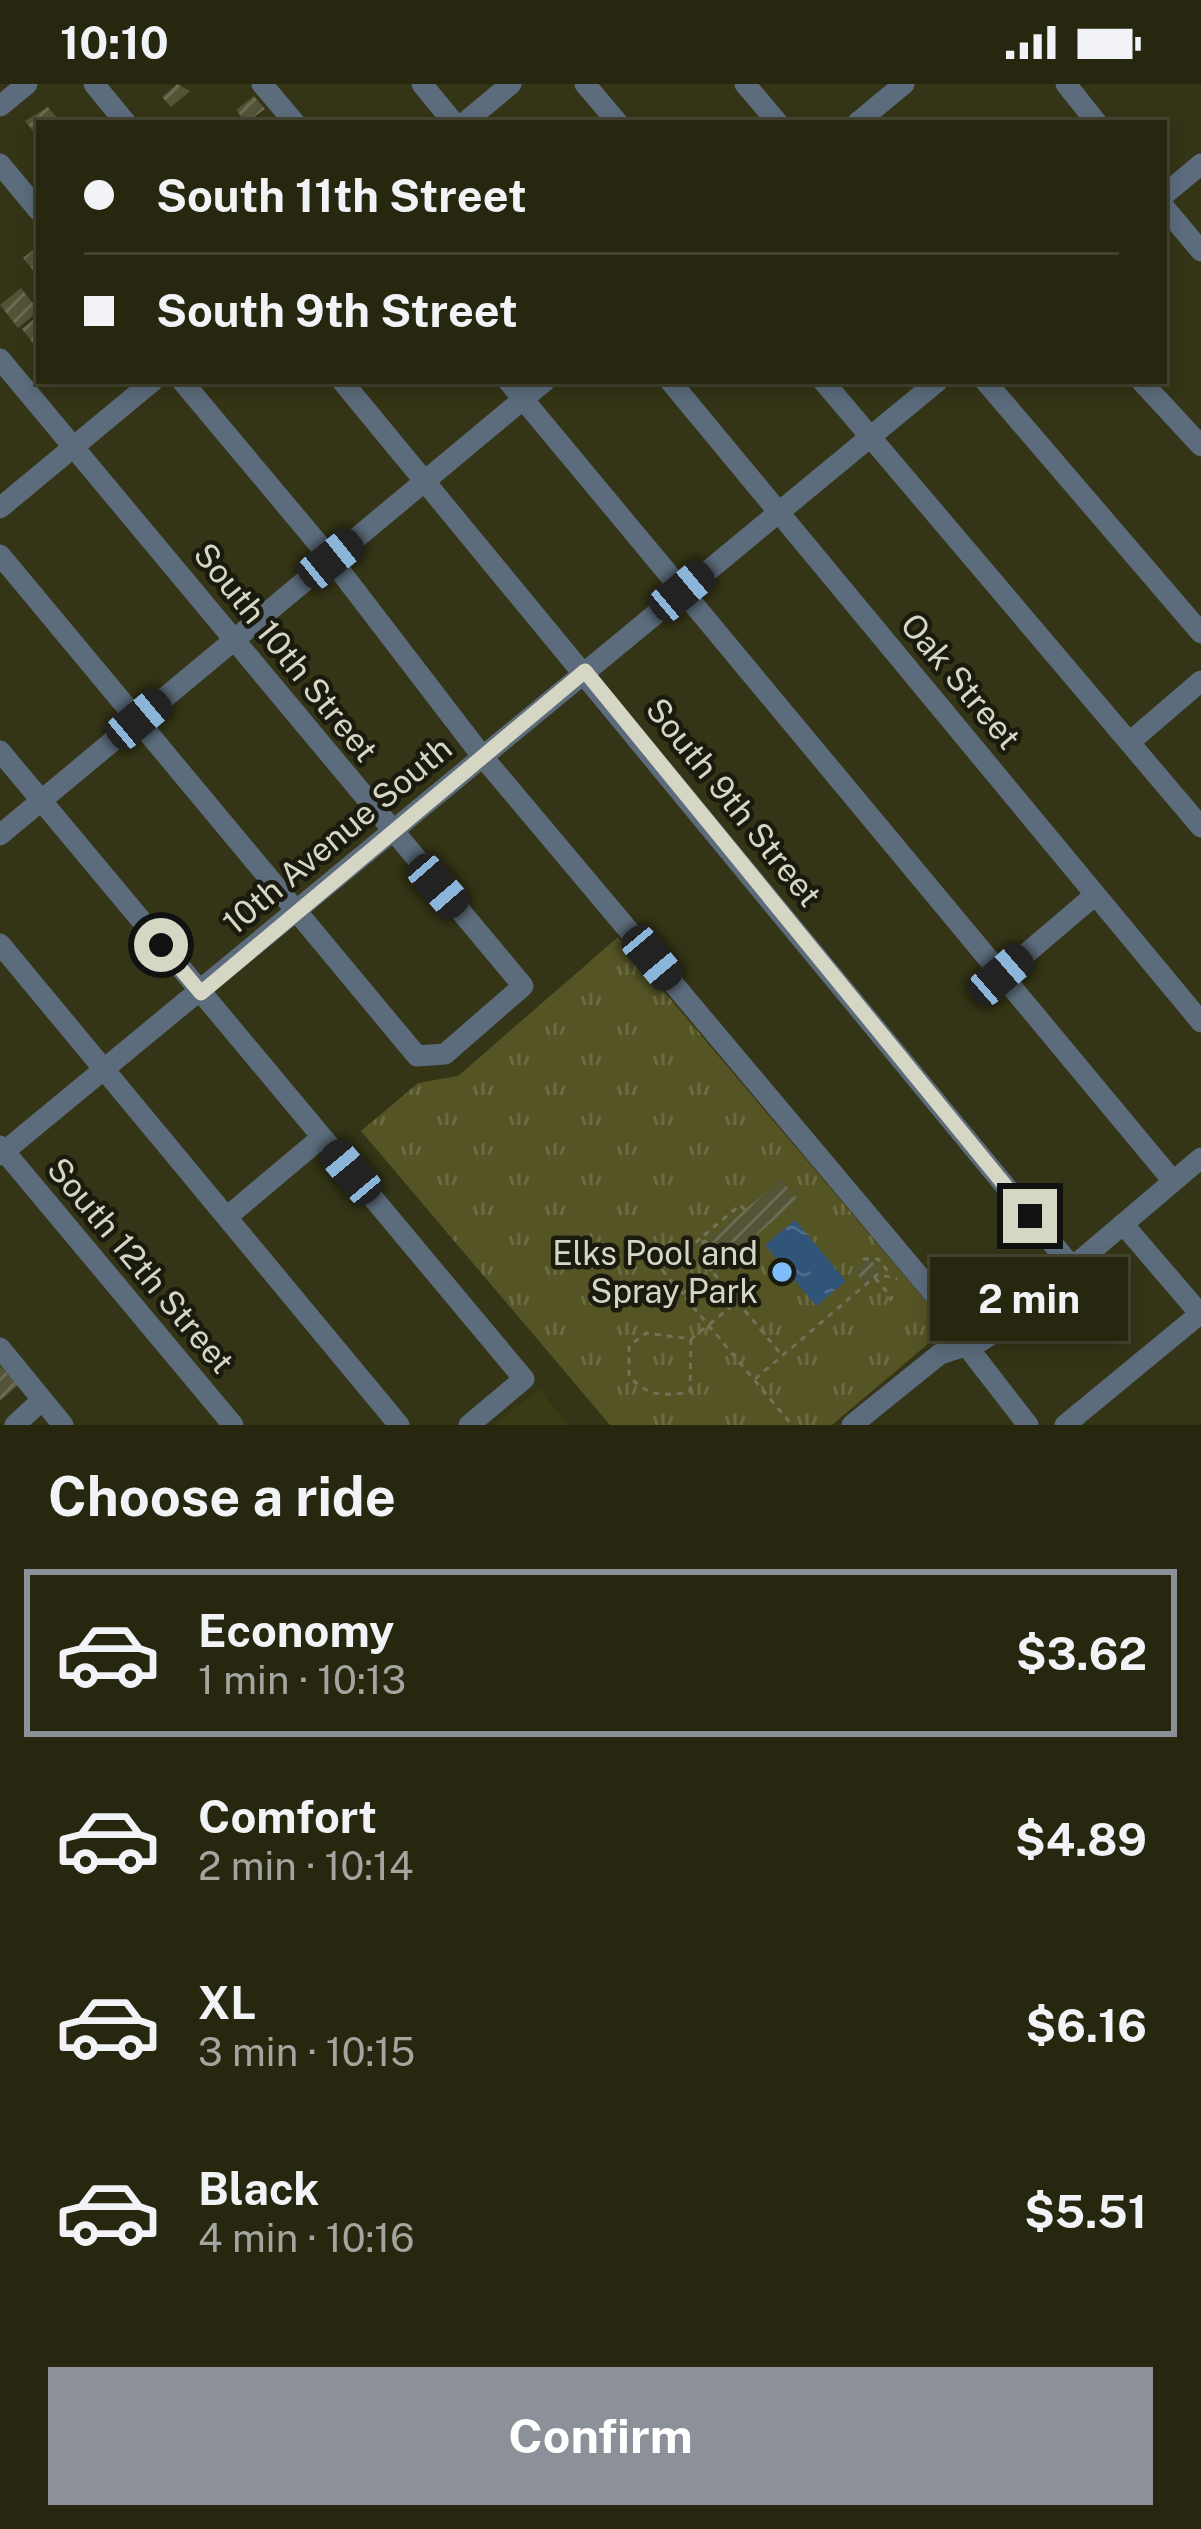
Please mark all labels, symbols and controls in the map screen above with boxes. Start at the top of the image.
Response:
text: 10:10 [60,16,169,69]
text: South 11th Street [156,169,527,222]
text: South 9th Street [156,284,518,337]
car [292,522,370,596]
street label: South 10th Street [186,535,386,769]
car [643,554,721,628]
street label: Oak Street [893,606,1029,756]
car [100,682,178,756]
street label: South 9th Street [638,690,830,914]
street label: 10th Avenue South [215,728,459,942]
car [401,847,475,925]
route start [134,918,188,972]
car [615,919,689,997]
car [962,938,1040,1012]
car [314,1133,388,1211]
street label: South 12th Street [40,1150,242,1380]
route end [1003,1189,1057,1243]
place label: Elks Pool and Spray Park [552,1234,758,1310]
callout: 2 min [931,1258,1129,1342]
marker: Elks Pool and Spray Park [769,1259,795,1285]
text: 2 min [978,1276,1080,1322]
text: Choose a ride [48,1465,396,1528]
icon: car [54,1599,162,1707]
text: Economy [198,1604,394,1657]
text: $3.62 [1016,1627,1147,1680]
text: 1 min · 10:13 [198,1657,406,1703]
icon: car [54,1785,162,1893]
text: Comfort [198,1790,377,1843]
text: $4.89 [1015,1813,1147,1866]
text: 2 min · 10:14 [198,1843,413,1889]
icon: car [54,1971,162,2079]
text: XL [198,1976,256,2029]
text: $6.16 [1026,1999,1147,2052]
text: 3 min · 10:15 [198,2029,415,2075]
icon: car [54,2157,162,2265]
text: Black [198,2162,319,2215]
text: $5.51 [1024,2185,1147,2238]
text: 4 min · 10:16 [198,2215,414,2261]
button: Confirm [48,2367,1153,2505]

